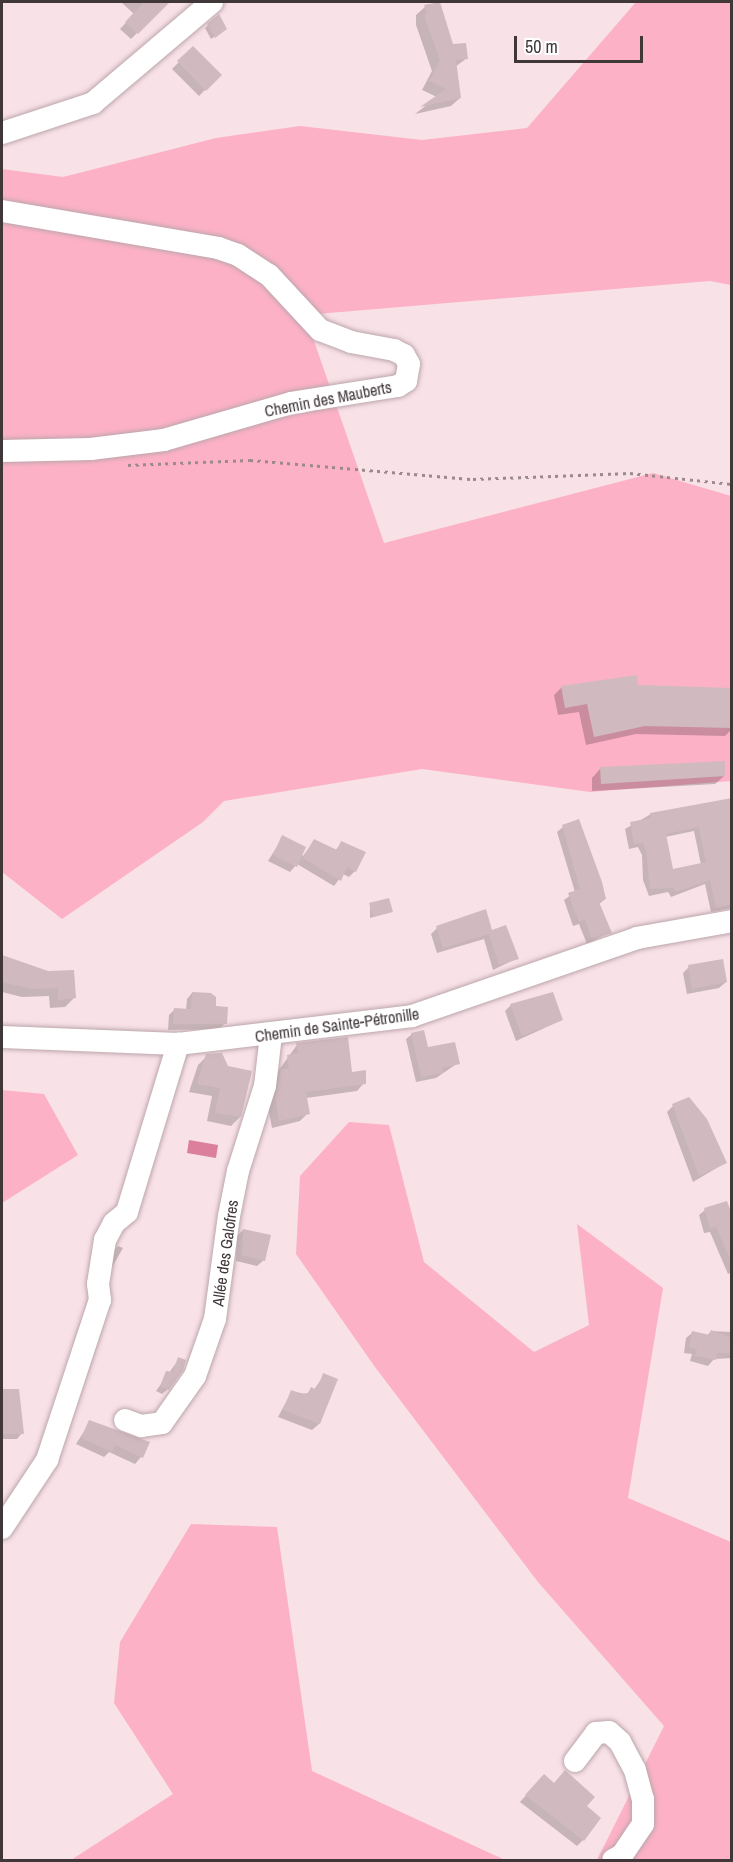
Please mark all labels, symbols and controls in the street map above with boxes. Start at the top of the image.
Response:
scale bar [517,24,646,62]
text: 50 m [525,34,558,59]
street label: Chemin des Mauberts [263,377,393,421]
street label: Chemin de Sainte-Pétronille [254,1004,420,1046]
street label: Allée des Galofres [208,1199,242,1307]

